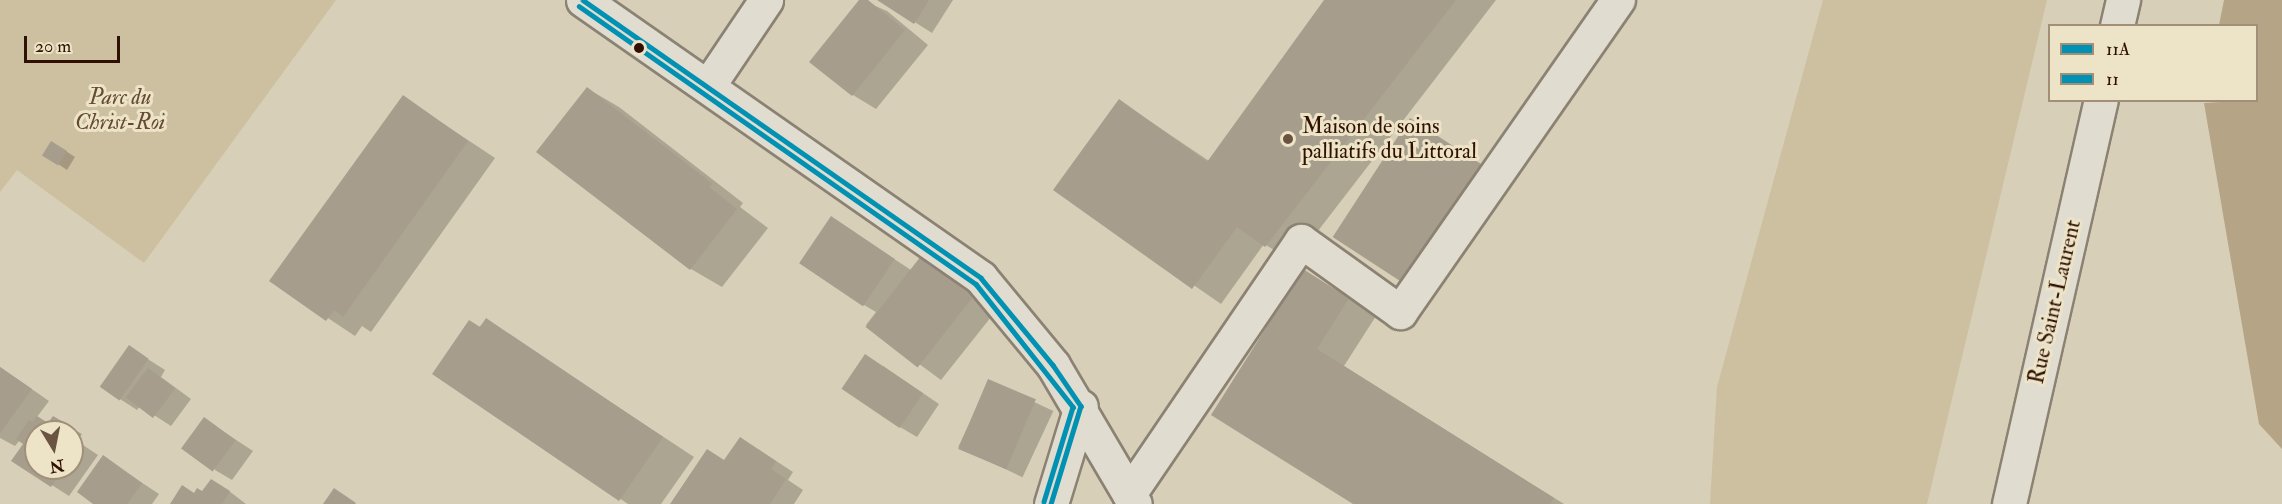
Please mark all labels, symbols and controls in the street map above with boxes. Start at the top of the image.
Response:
scale bar [27,24,123,62]
legend [2048,24,2258,102]
text: 20 m [35,35,71,58]
text: 11A [2106,38,2130,61]
unlabelled marker [633,42,645,54]
text: 11 [2106,68,2119,91]
park label: Parc du Christ-Roi [75,84,165,136]
place label: Maison de soins palliatifs du Littoral [1302,113,1477,164]
marker: Maison de soins palliatifs du Littoral [1279,130,1297,148]
street label: Rue Saint-Laurent [2023,217,2087,387]
north arrow [24,420,84,480]
text: N [48,455,66,477]

